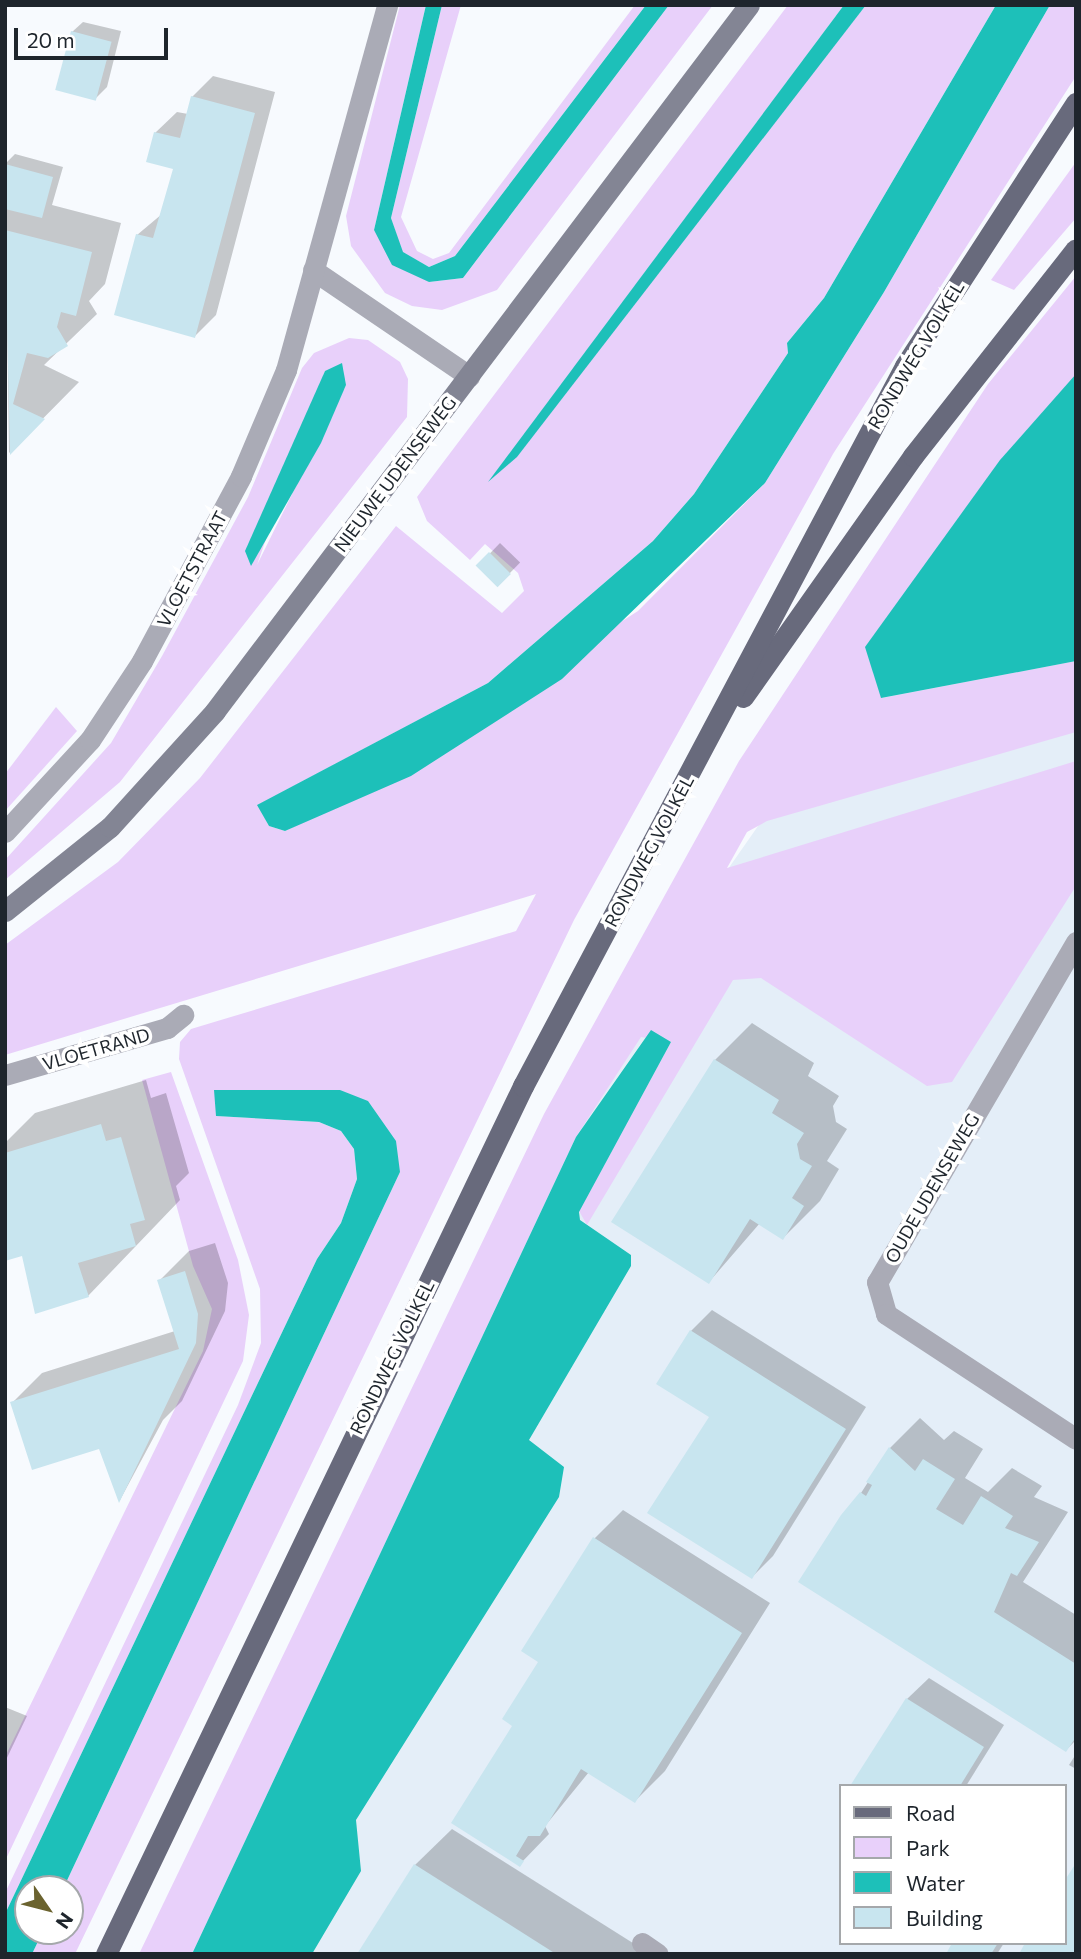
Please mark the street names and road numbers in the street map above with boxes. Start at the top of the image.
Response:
street label: RONDWEG VOLKEL [863,277,969,433]
street label: NIEUWE UDENSEWEG [329,392,461,556]
street label: VLOETSTRAAT [152,507,232,631]
street label: RONDWEG VOLKEL [600,771,698,931]
street label: VLOETRAND [40,1023,152,1075]
street label: OUDE UDENSEWEG [880,1109,984,1267]
street label: RONDWEG VOLKEL [345,1276,439,1438]

